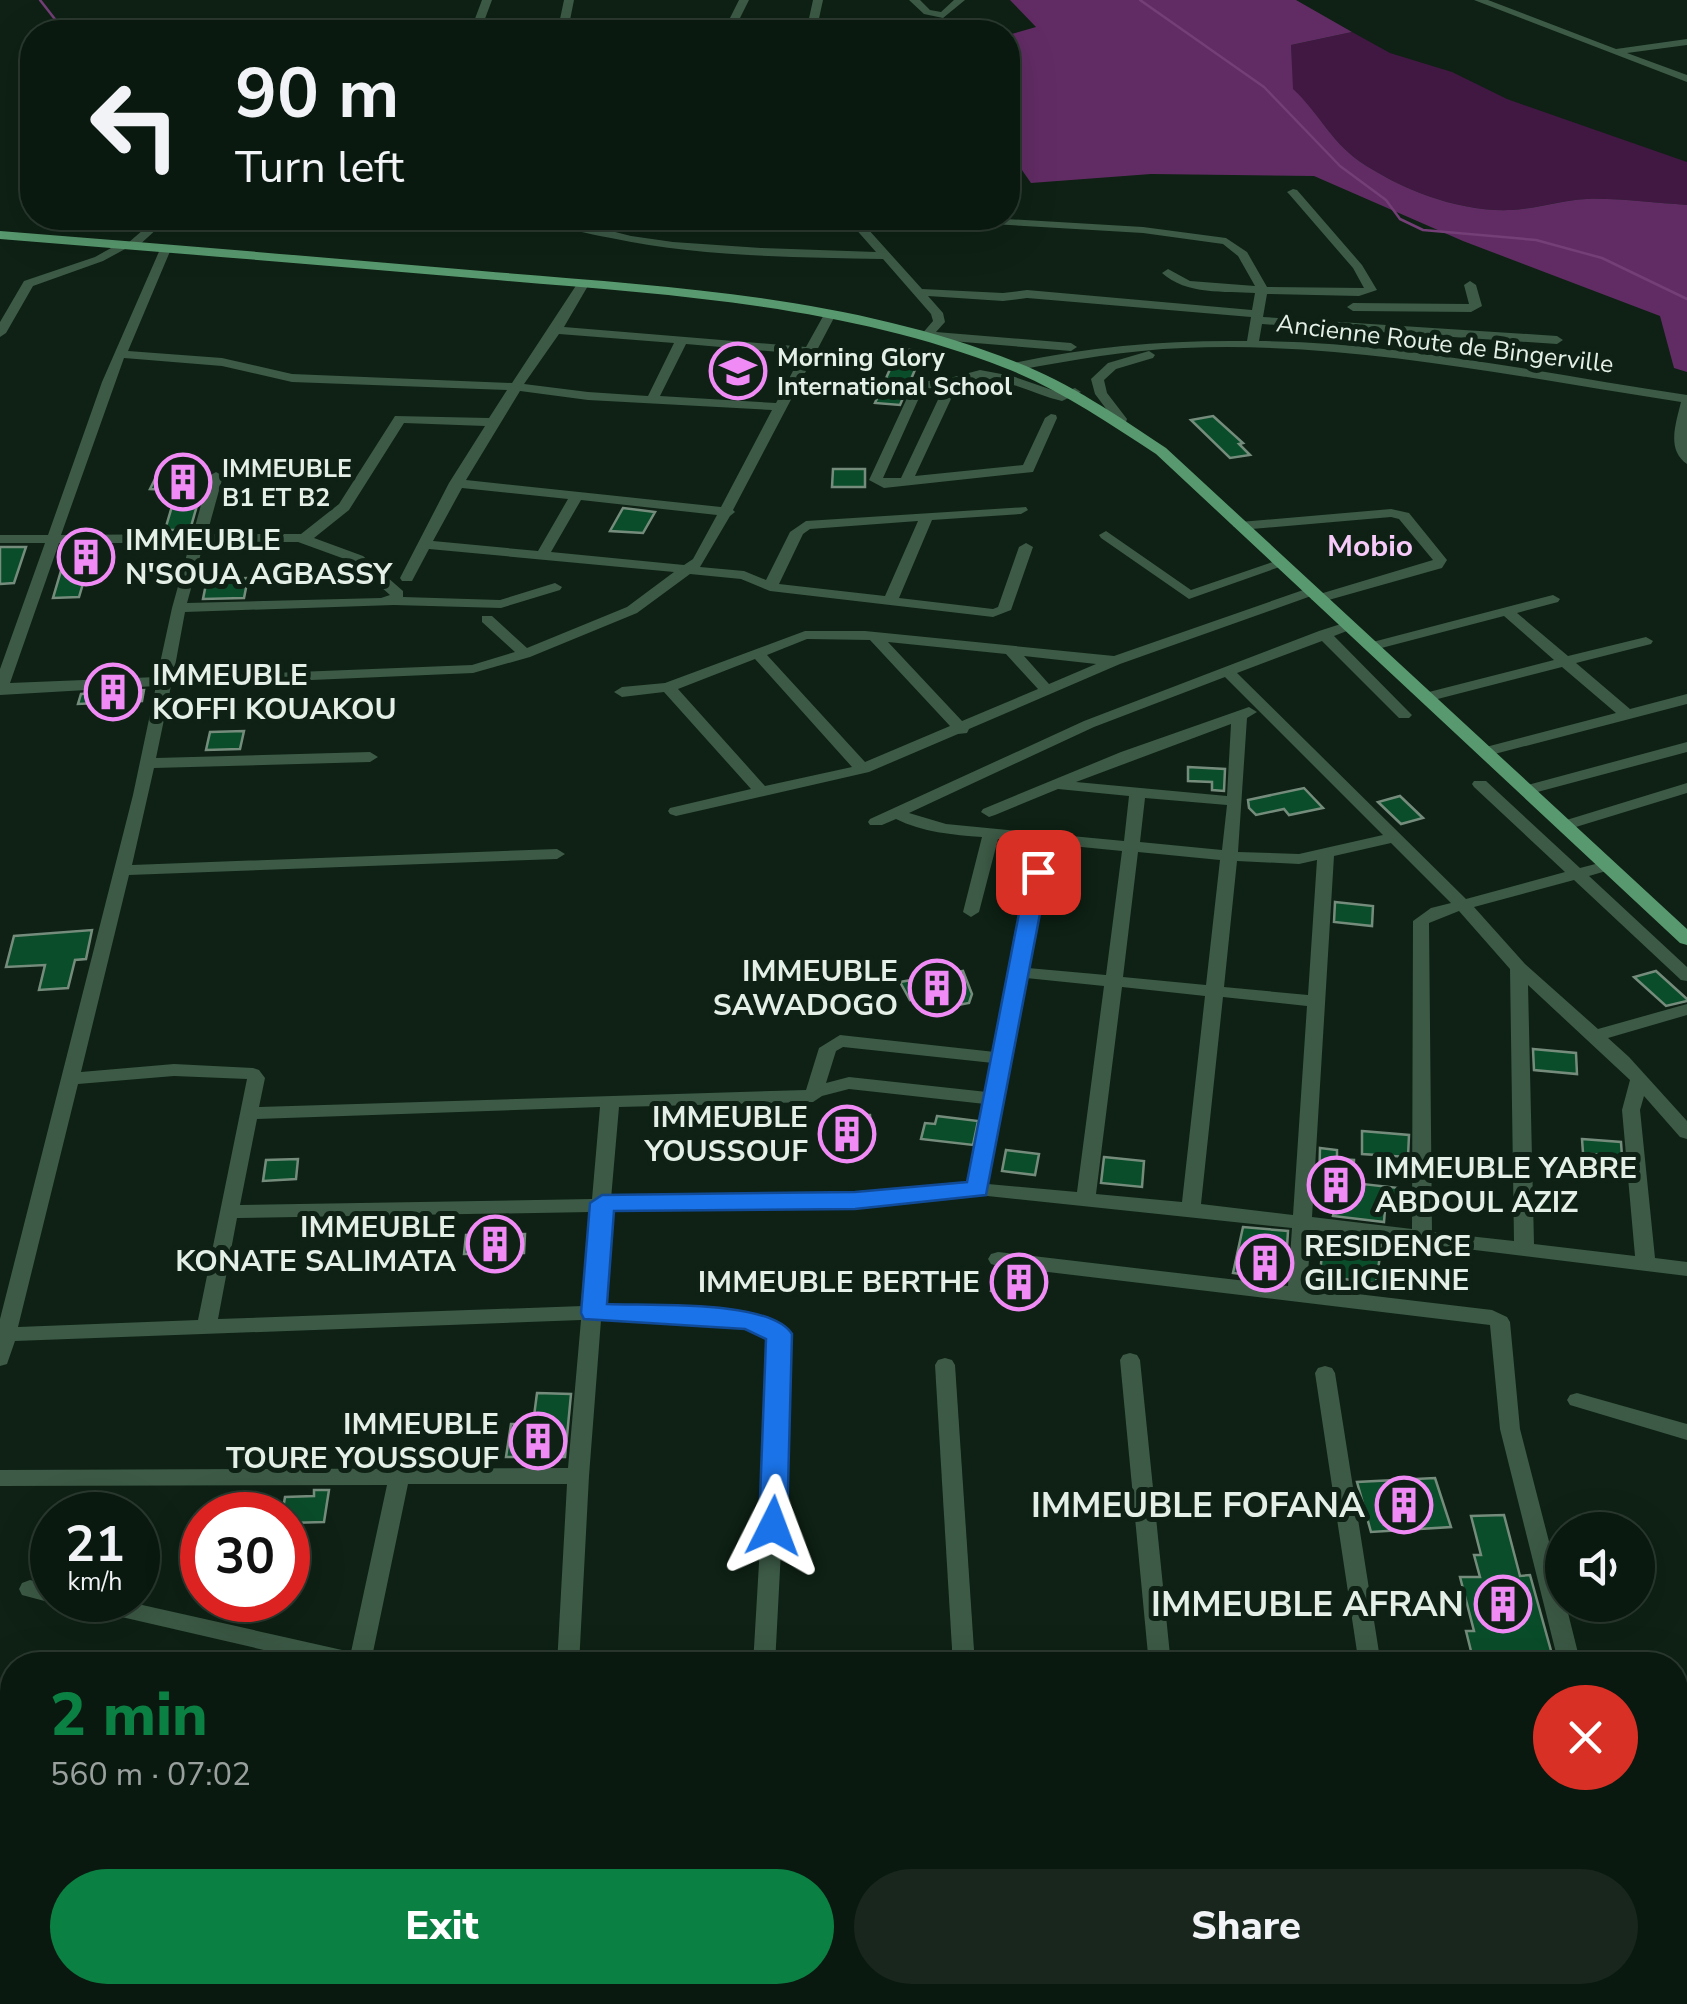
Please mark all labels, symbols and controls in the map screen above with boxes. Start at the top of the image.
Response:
text: 90 m [235,46,399,142]
icon: left [70,60,200,190]
text: Turn left [235,137,404,198]
street label: Ancienne Route de Bingerville [1274,306,1615,382]
school or university icon: Morning Glory International School [708,341,768,401]
place label: Morning Glory International School [777,341,1012,404]
building icon: IMMEUBLE B1 ET B2 [153,452,213,512]
place label: IMMEUBLE B1 ET B2 [222,452,352,515]
place label: IMMEUBLE N'SOUA AGBASSY [125,520,393,595]
district label: Mobio [1327,526,1413,567]
building icon: IMMEUBLE N'SOUA AGBASSY [56,527,116,587]
place label: IMMEUBLE KOFFI KOUAKOU [152,655,397,730]
building icon: IMMEUBLE KOFFI KOUAKOU [83,662,143,722]
pin [996,830,1081,915]
icon: arrive [1011,845,1066,900]
place label: IMMEUBLE SAWADOGO [713,951,898,1026]
building icon: IMMEUBLE SAWADOGO [907,958,967,1018]
place label: IMMEUBLE YOUSSOUF [644,1097,808,1172]
building icon: IMMEUBLE YOUSSOUF [817,1104,877,1164]
place label: IMMEUBLE YABRE ABDOUL AZIZ [1375,1148,1637,1223]
building icon: IMMEUBLE YABRE ABDOUL AZIZ [1306,1155,1366,1215]
place label: IMMEUBLE KONATE SALIMATA [175,1207,457,1282]
building icon: IMMEUBLE KONATE SALIMATA [465,1214,525,1274]
place label: RESIDENCE GILICIENNE [1304,1226,1471,1301]
building icon: RESIDENCE GILICIENNE [1235,1233,1295,1293]
building icon: IMMEUBLE BERTHE [989,1252,1049,1312]
place label: IMMEUBLE BERTHE [698,1262,980,1303]
place label: IMMEUBLE TOURE YOUSSOUF [226,1404,499,1479]
building icon: IMMEUBLE TOURE YOUSSOUF [508,1411,568,1471]
position arrow [721,1474,825,1578]
building icon: IMMEUBLE FOFANA [1374,1475,1434,1535]
place label: IMMEUBLE FOFANA [1031,1482,1366,1529]
speed limit sign: 30 [180,1492,310,1622]
text: 21 [65,1510,125,1579]
map controls [1545,1512,1655,1622]
button: sound [1545,1512,1655,1622]
text: km/h [67,1565,123,1599]
building icon: IMMEUBLE AFRAN [1473,1574,1533,1634]
place label: IMMEUBLE AFRAN [1151,1581,1464,1628]
text: 2 min [50,1674,208,1756]
button: close [1533,1685,1638,1790]
text: 560 m · 07:02 [50,1753,251,1796]
button: Exit [50,1869,834,1984]
button: Share [854,1869,1638,1984]

